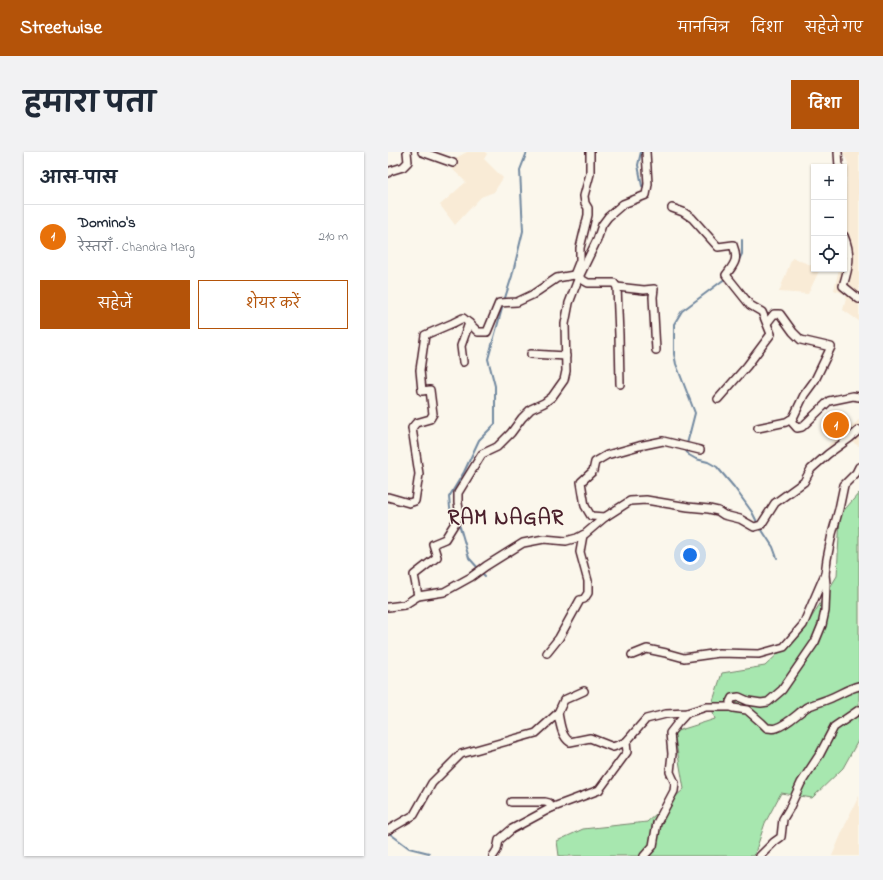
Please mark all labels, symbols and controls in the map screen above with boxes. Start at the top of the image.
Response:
text: Streetwise [20,15,102,42]
text: मानचित्र [678,18,729,39]
text: दिशा [751,18,783,39]
text: सहेजे गए [805,18,863,39]
button: दिशा [791,80,859,129]
text: हमारा पता [24,85,155,126]
map controls [811,164,847,272]
button: + [811,164,847,200]
text: आस-पास [40,166,117,191]
button: − [811,200,847,236]
text: Domino's [78,212,136,234]
text: 1 [51,227,55,246]
text: 210 m [318,227,348,246]
button: locate [811,236,847,272]
text: रेस्तराँ · Chandra Marg [78,238,195,257]
button: सहेजें [40,280,190,329]
button: शेयर करें [198,280,348,329]
pin: 1 [823,410,849,440]
district label: RAM NAGAR [448,504,564,534]
your location [680,545,700,565]

